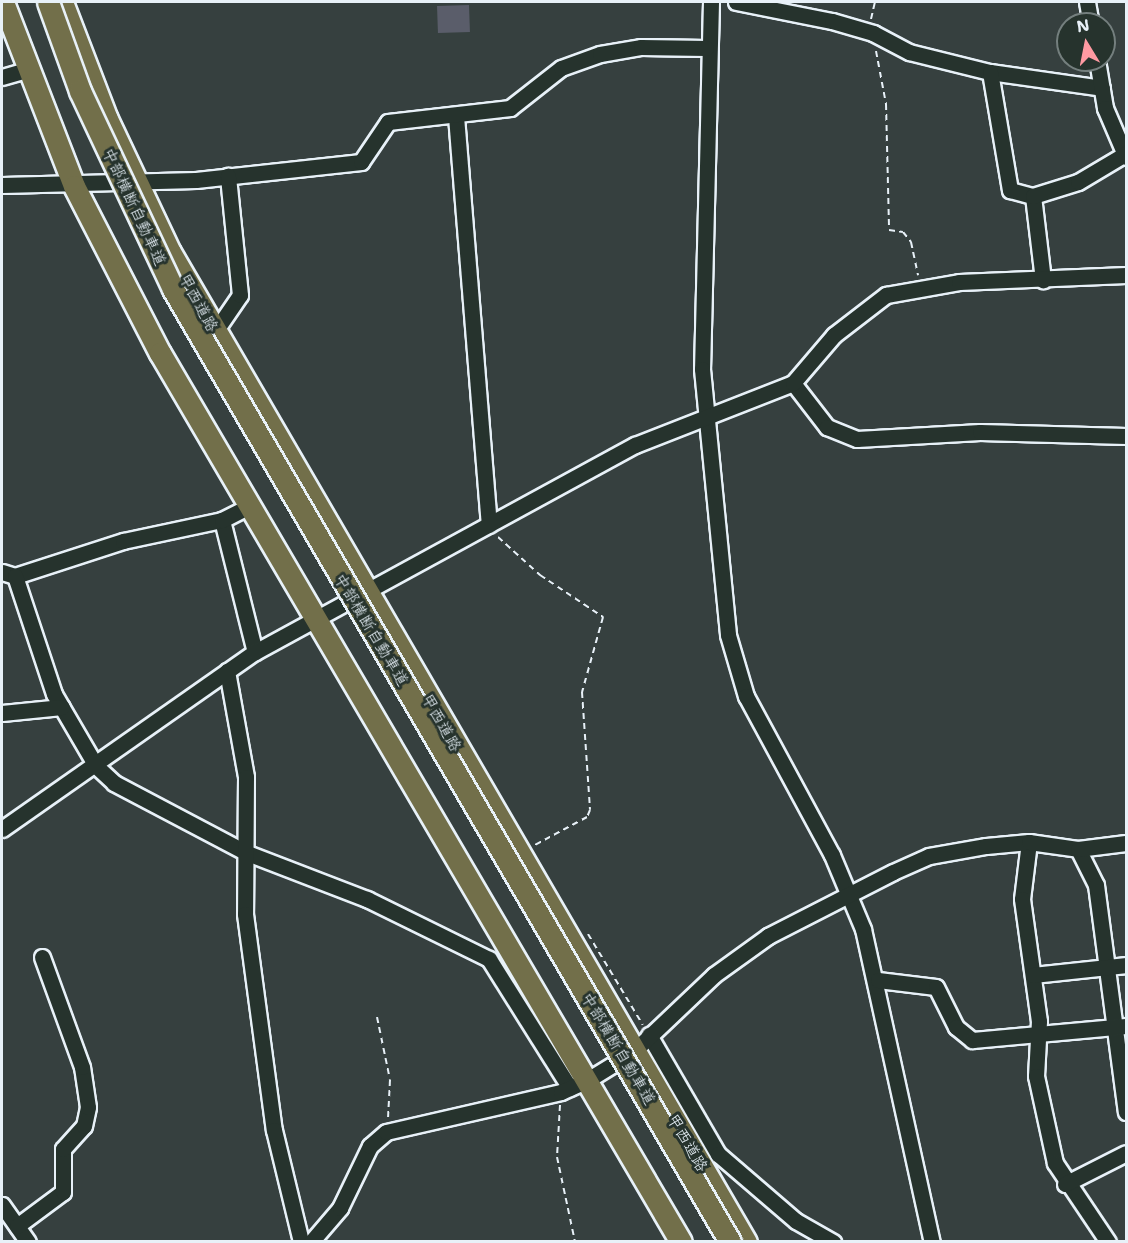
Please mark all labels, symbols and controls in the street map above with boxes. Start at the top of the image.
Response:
north arrow [1056,12,1116,72]
text: N [1075,14,1091,37]
street label: 中部横断自動車道 [98,145,170,269]
street label: 甲西道路 [174,270,222,336]
street label: 中部横断自動車道 [330,570,412,690]
street label: 甲西道路 [417,690,465,756]
street label: 中部横断自動車道 [577,989,659,1109]
street label: 甲西道路 [662,1111,712,1175]

